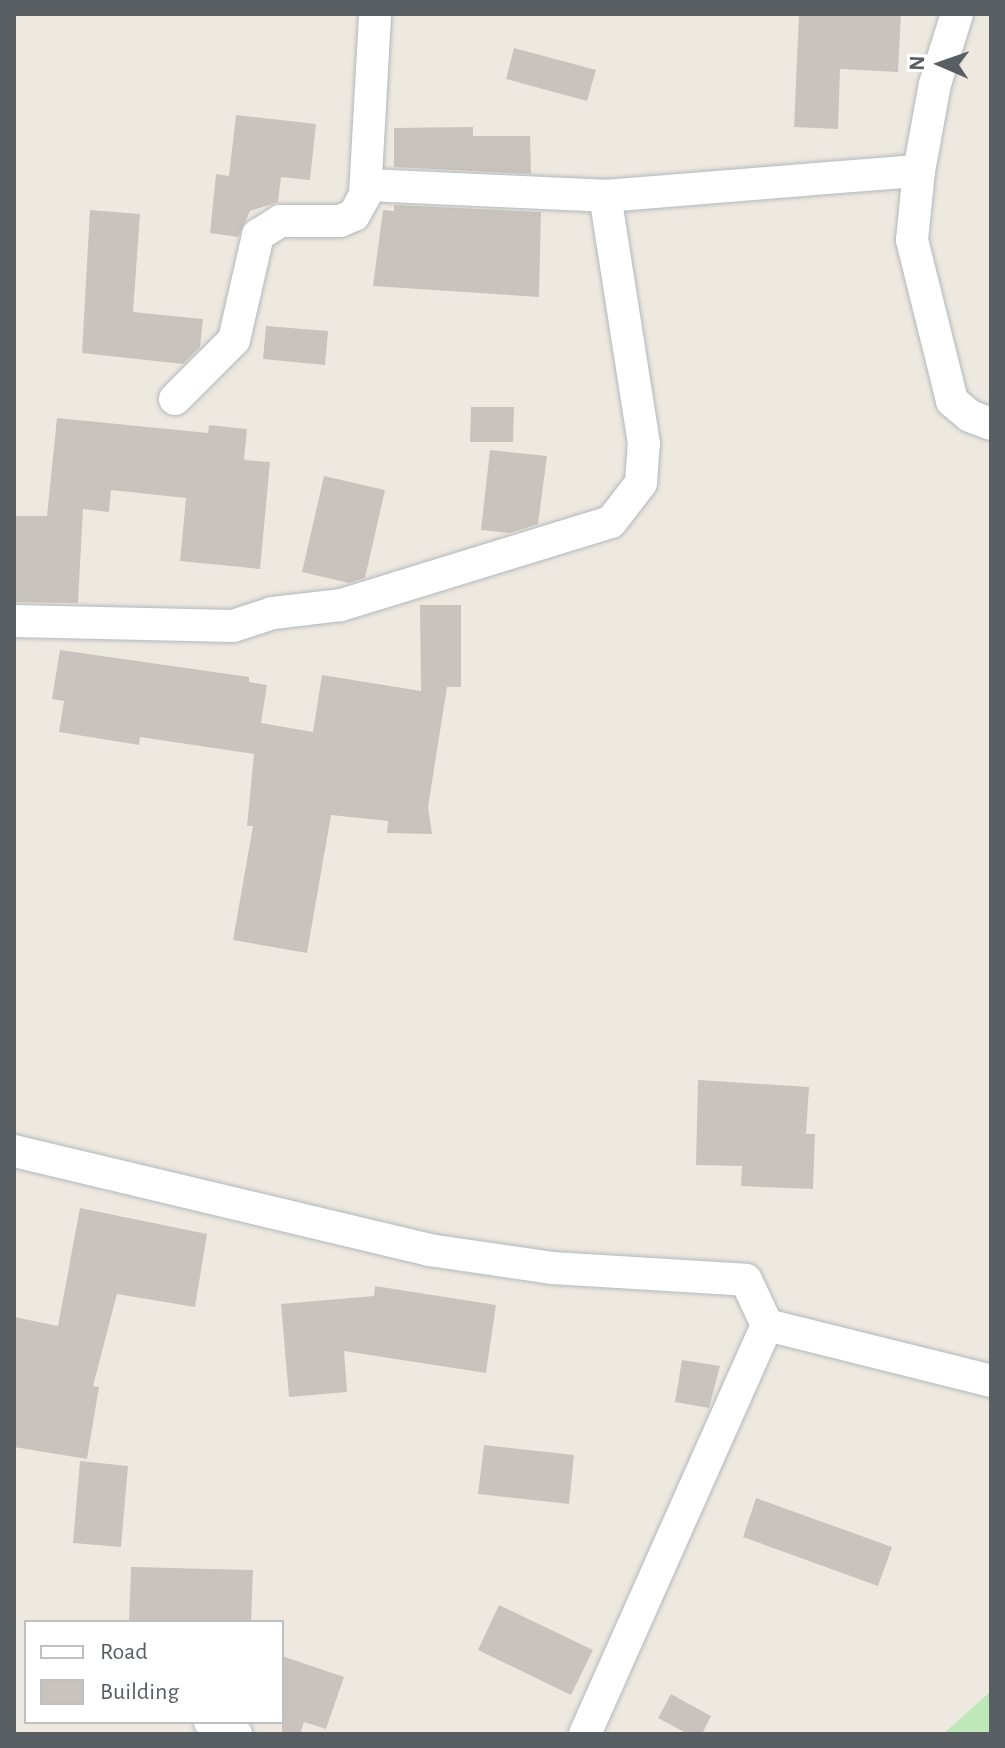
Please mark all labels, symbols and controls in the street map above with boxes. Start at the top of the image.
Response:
north arrow [901,24,981,104]
text: N [906,55,928,71]
legend [24,1620,284,1724]
text: Road [100,1640,148,1664]
text: Building [100,1680,179,1704]

